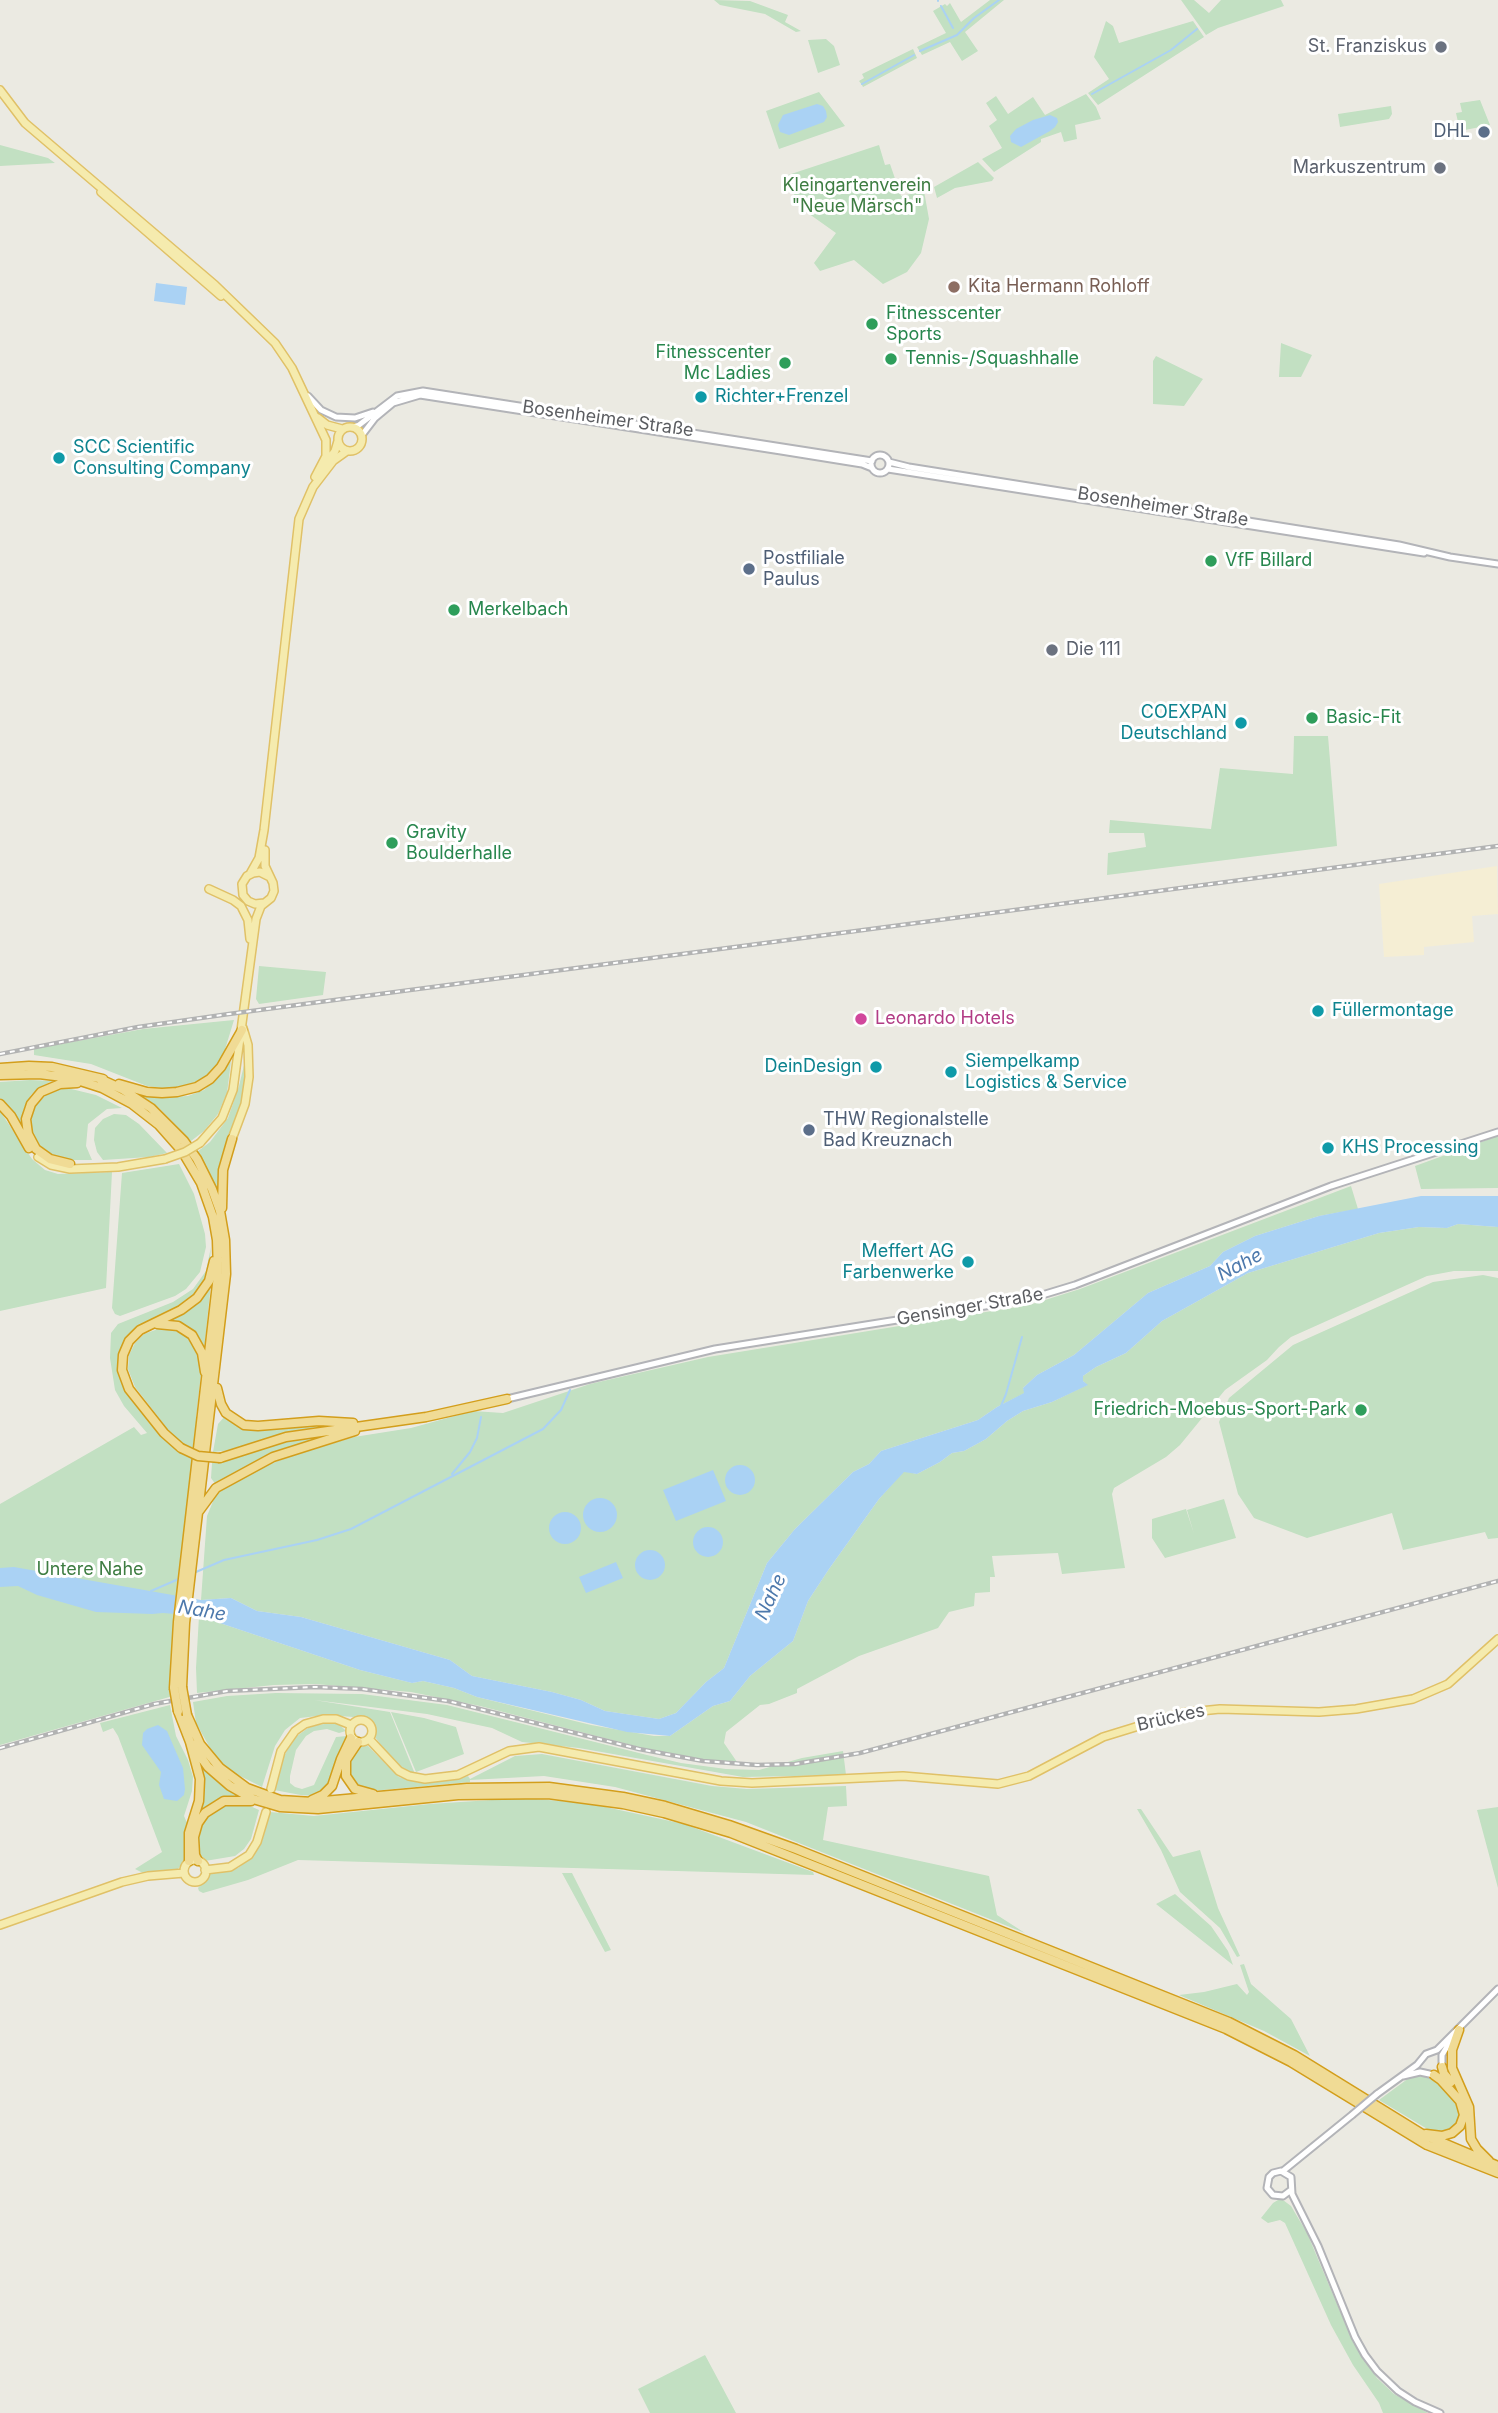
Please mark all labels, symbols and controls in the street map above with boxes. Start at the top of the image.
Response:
place label: St. Franziskus [1308,36,1427,58]
marker: St. Franziskus [1433,39,1449,55]
place label: DHL [1433,121,1470,143]
marker: DHL [1476,124,1492,140]
place label: Markuszentrum [1293,157,1426,179]
marker: Markuszentrum [1432,160,1448,176]
park label: Kleingartenverein "Neue Märsch" [783,175,931,218]
place label: Kita Hermann Rohloff [968,276,1150,298]
marker: Kita Hermann Rohloff [946,279,962,295]
place label: Fitnesscenter Sports [886,303,1001,346]
marker: Fitnesscenter Sports [864,316,880,332]
place label: Fitnesscenter Mc Ladies [656,342,771,384]
place label: Tennis-/Squashhalle [905,348,1079,370]
marker: Tennis-/Squashhalle [883,351,899,367]
marker: Fitnesscenter Mc Ladies [777,355,793,371]
place label: Richter+Frenzel [715,386,848,408]
marker: Richter+Frenzel [693,389,709,405]
street label: Bosenheimer Straße [521,396,695,442]
place label: SCC Scientific Consulting Company [73,437,251,480]
marker: SCC Scientific Consulting Company [51,450,67,466]
street label: Bosenheimer Straße [1076,483,1250,531]
place label: Postfiliale Paulus [763,548,845,590]
place label: VfF Billard [1225,550,1312,572]
marker: VfF Billard [1203,553,1219,569]
marker: Postfiliale Paulus [741,561,757,577]
place label: Merkelbach [468,599,568,621]
marker: Merkelbach [446,602,462,618]
place label: Die 111 [1066,639,1121,661]
marker: Die 111 [1044,642,1060,658]
place label: COEXPAN Deutschland [1121,702,1227,744]
place label: Basic-Fit [1326,707,1401,729]
marker: Basic-Fit [1304,710,1320,726]
marker: COEXPAN Deutschland [1233,715,1249,731]
place label: Gravity Boulderhalle [406,822,512,864]
marker: Gravity Boulderhalle [384,835,400,851]
place label: Füllermontage [1332,1000,1454,1022]
marker: Füllermontage [1310,1003,1326,1019]
place label: Leonardo Hotels [875,1008,1015,1030]
marker: Leonardo Hotels [853,1011,869,1027]
place label: Siempelkamp Logistics & Service [965,1051,1127,1094]
place label: DeinDesign [765,1056,862,1078]
marker: DeinDesign [868,1059,884,1075]
marker: Siempelkamp Logistics & Service [943,1064,959,1080]
place label: THW Regionalstelle Bad Kreuznach [823,1109,989,1152]
marker: THW Regionalstelle Bad Kreuznach [801,1122,817,1138]
place label: KHS Processing [1342,1137,1479,1159]
marker: KHS Processing [1320,1140,1336,1156]
place label: Meffert AG Farbenwerke [843,1241,954,1284]
water label: Nahe [1213,1244,1267,1286]
marker: Meffert AG Farbenwerke [960,1254,976,1270]
street label: Gensinger Straße [895,1283,1045,1331]
place label: Friedrich-Moebus-Sport-Park [1094,1399,1347,1421]
marker: Friedrich-Moebus-Sport-Park [1353,1402,1369,1418]
park label: Untere Nahe [36,1559,144,1581]
water label: Nahe [750,1570,792,1624]
water label: Nahe [176,1596,228,1626]
street label: Brückes [1135,1700,1207,1736]

